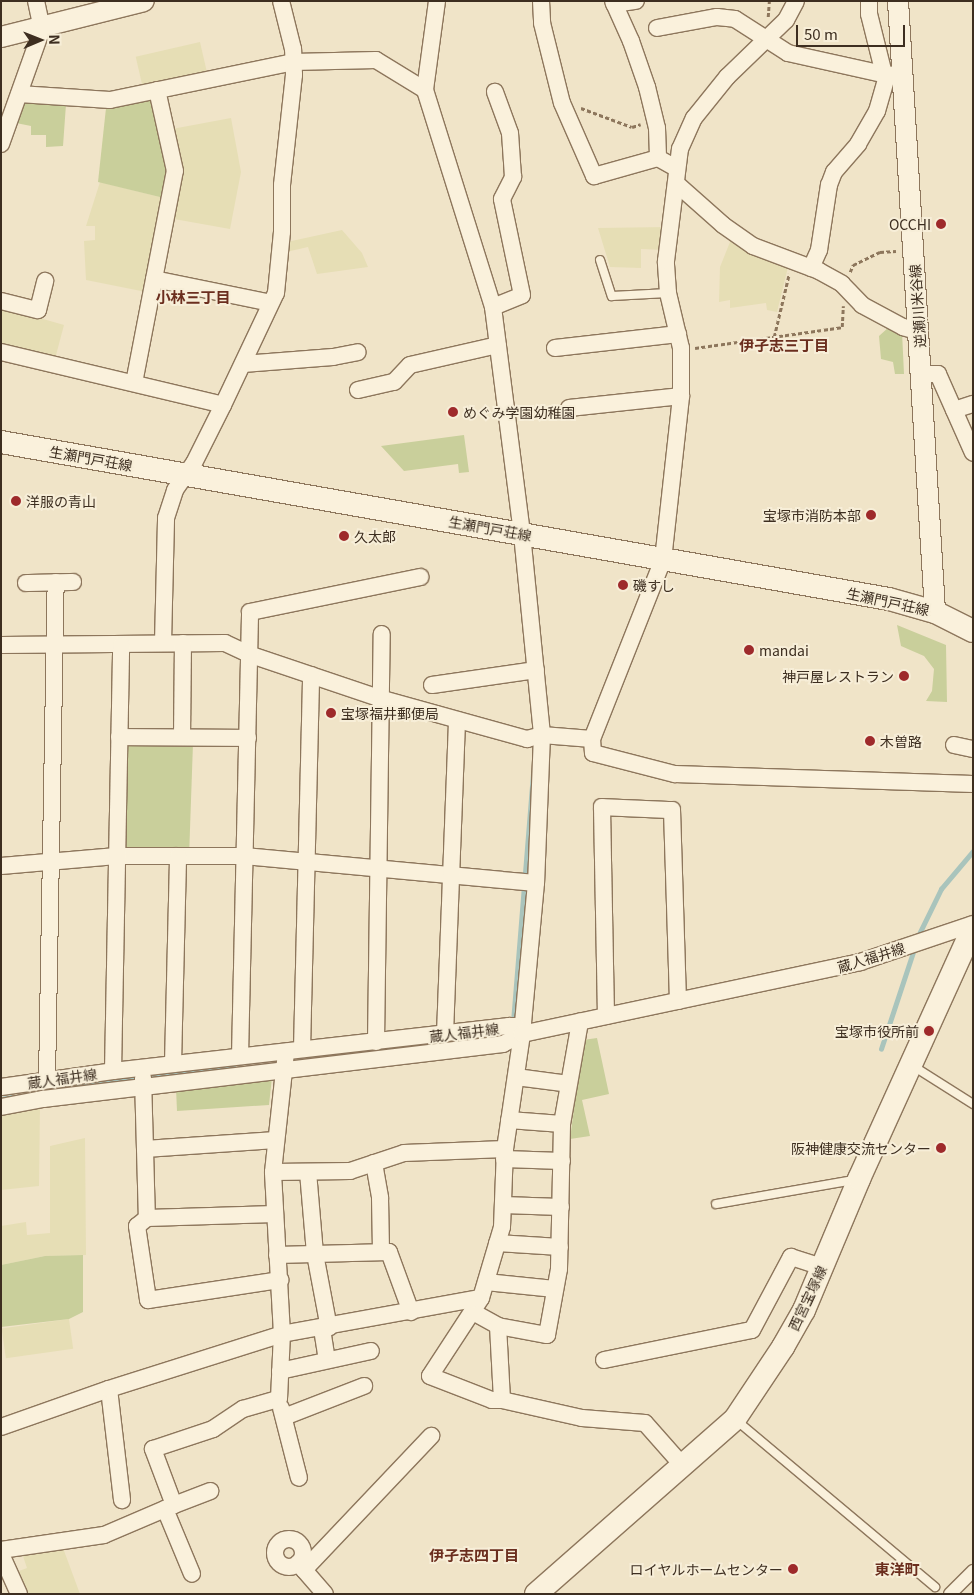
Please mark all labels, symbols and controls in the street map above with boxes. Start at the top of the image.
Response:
north arrow [15,15,65,65]
scale bar [799,15,908,47]
text: 50 m [804,23,838,44]
text: N [45,34,65,45]
place label: OCCHI [889,216,931,232]
marker: OCCHI [935,218,947,230]
street label: 逆瀬川米谷線 [906,264,928,348]
district label: 小林三丁目 [156,288,230,306]
district label: 伊孑志三丁目 [739,336,829,354]
place label: めぐみ学園幼稚園 [463,404,575,420]
marker: めぐみ学園幼稚園 [447,406,459,418]
street label: 生瀬門戸荘線 [48,442,134,474]
place label: 洋服の青山 [26,493,96,509]
marker: 洋服の青山 [10,495,22,507]
place label: 宝塚市消防本部 [763,507,861,523]
marker: 宝塚市消防本部 [865,509,877,521]
street label: 生瀬門戸荘線 [447,512,533,544]
place label: 久太郎 [354,528,396,544]
marker: 久太郎 [338,530,350,542]
place label: 磯すし [633,577,675,593]
marker: 磯すし [617,579,629,591]
street label: 生瀬門戸荘線 [845,584,931,618]
place label: mandai [759,642,809,658]
marker: mandai [743,644,755,656]
place label: 神戸屋レストラン [782,668,894,684]
marker: 神戸屋レストラン [898,670,910,682]
place label: 宝塚福井郵便局 [341,705,439,721]
marker: 宝塚福井郵便局 [325,707,337,719]
place label: 木曽路 [880,733,922,749]
marker: 木曽路 [864,735,876,747]
street label: 蔵人福井線 [835,939,907,975]
street label: 蔵人福井線 [428,1019,500,1045]
place label: 宝塚市役所前 [835,1023,919,1039]
marker: 宝塚市役所前 [923,1025,935,1037]
street label: 蔵人福井線 [26,1065,98,1091]
place label: 阪神健康交流センター [791,1140,931,1156]
marker: 阪神健康交流センター [935,1142,947,1154]
street label: 西宮宝塚線 [785,1263,829,1333]
district label: 伊孑志四丁目 [429,1546,519,1564]
district label: 東洋町 [875,1560,919,1578]
place label: ロイヤルホームセンター [629,1561,783,1577]
marker: ロイヤルホームセンター [787,1563,799,1575]

